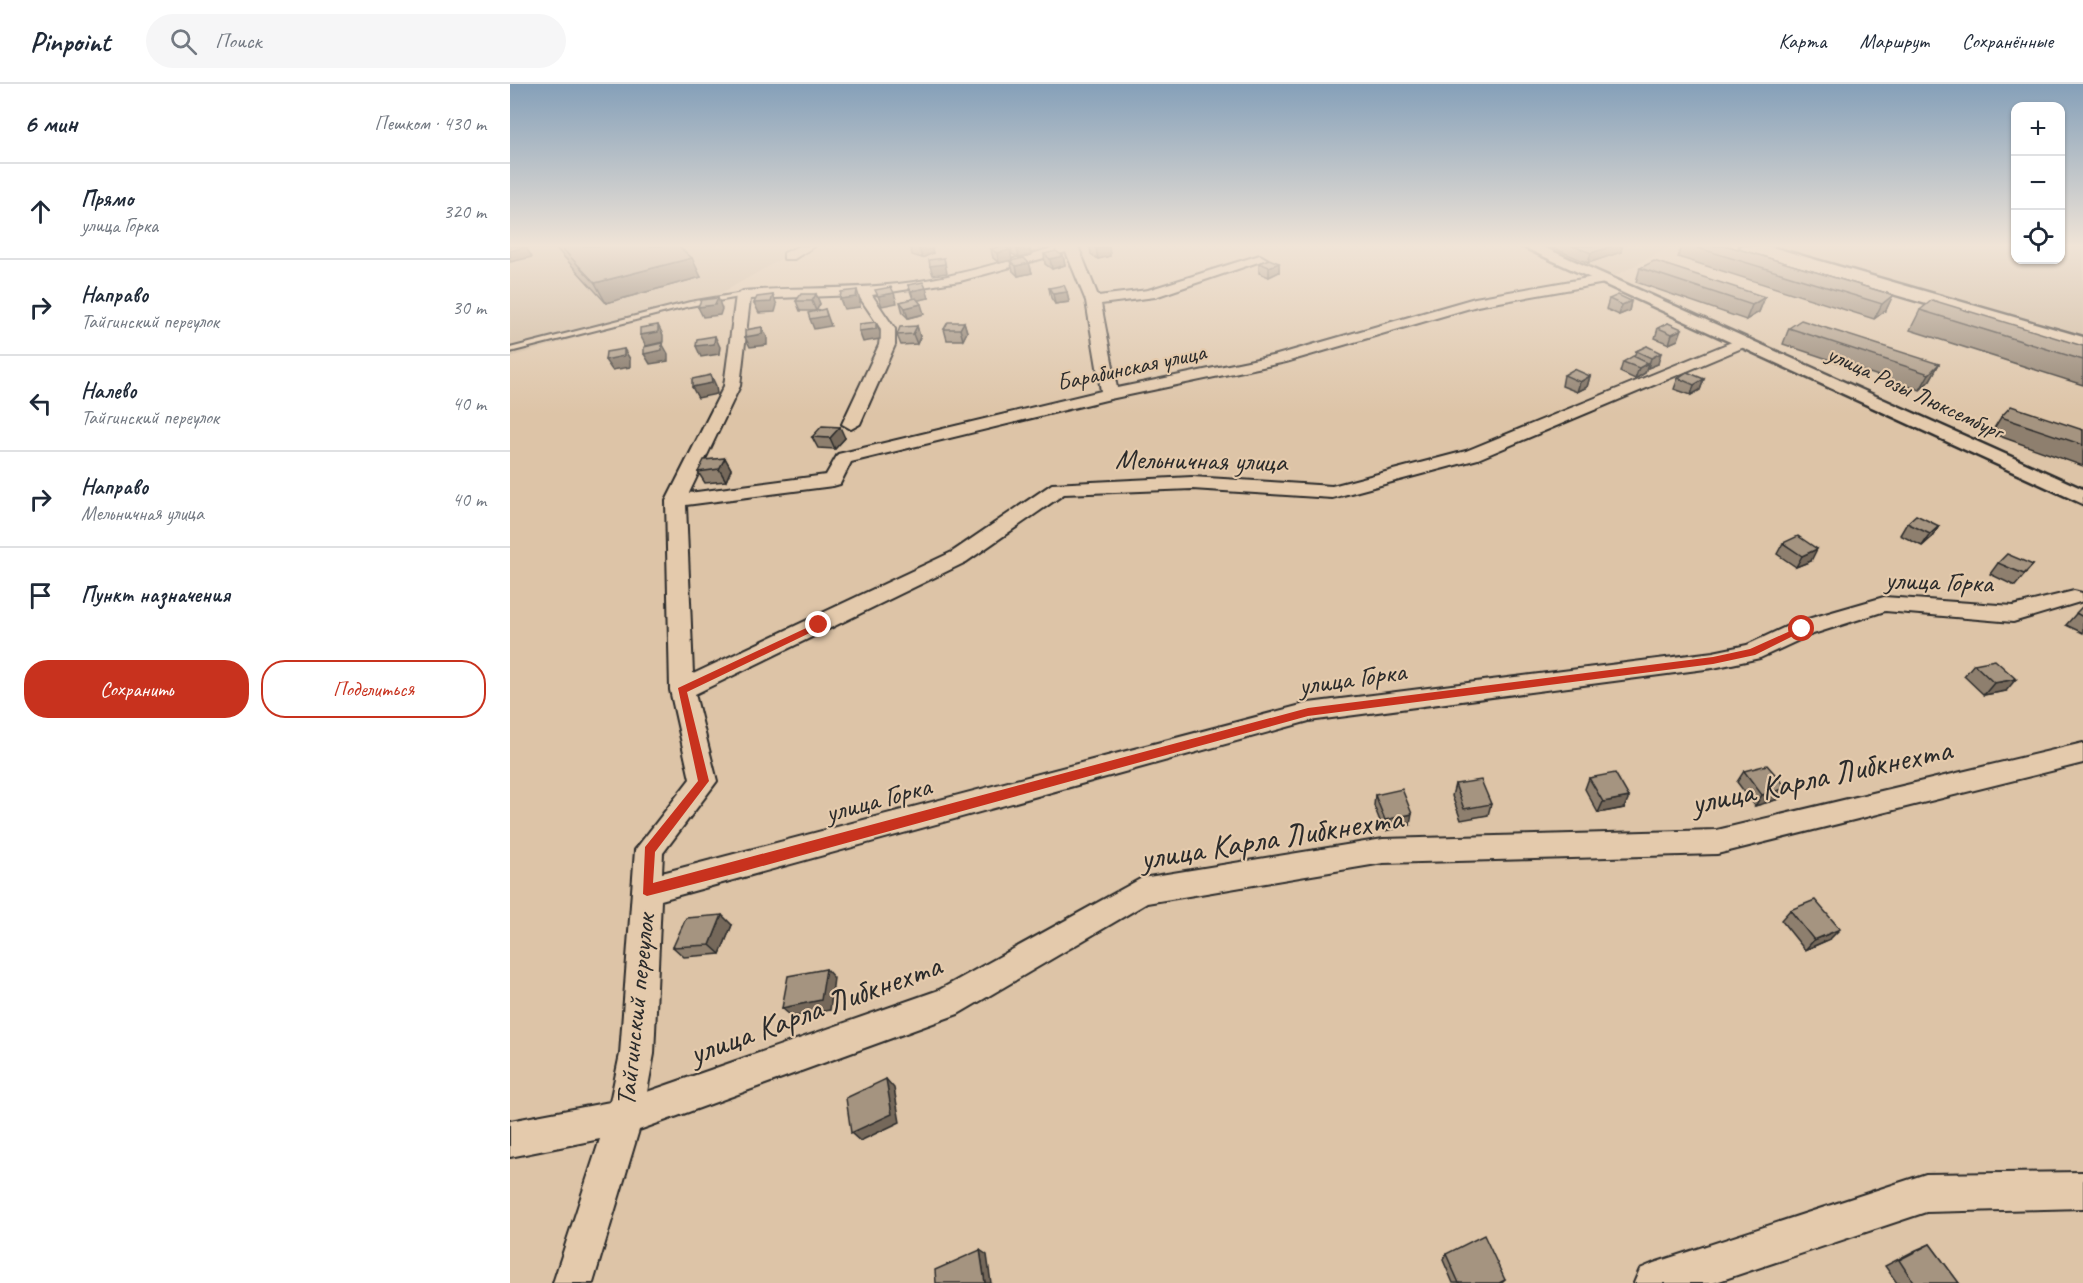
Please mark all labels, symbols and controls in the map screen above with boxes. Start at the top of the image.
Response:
search box [146,14,566,68]
text: Pinpoint [30,24,110,59]
icon: search [167,25,200,58]
text: Поиск [215,27,262,55]
text: Карта [1778,28,1827,54]
text: Маршрут [1860,28,1929,54]
text: Сохранённые [1962,28,2053,54]
map controls [2011,102,2065,264]
button: + [2011,102,2065,156]
text: 6 мин [24,107,77,140]
text: Пешком · 430 m [374,111,486,136]
button: − [2011,156,2065,210]
text: Прямо [81,185,133,213]
icon: ahead [24,195,57,228]
text: 320 m [443,199,486,224]
button: locate [2011,210,2065,264]
text: улица Горка [81,213,158,238]
text: Направо [81,281,148,309]
icon: right [24,291,57,324]
text: 30 m [452,295,486,320]
text: Тайгинский переулок [81,309,219,334]
street label: Барабинская улица [1054,336,1210,397]
street label: улица Розы Люксембург [1821,337,2011,447]
text: Налево [81,377,137,405]
icon: left [24,387,57,420]
text: 40 m [452,391,486,416]
text: Тайгинский переулок [81,405,219,430]
street label: Мельничная улица [1115,441,1289,479]
text: Направо [81,473,148,501]
icon: right [24,483,57,516]
text: 40 m [452,487,486,512]
text: Мельничная улица [81,501,204,526]
street label: улица Горка [1882,562,1995,600]
icon: arrive [24,579,57,612]
text: Пункт назначения [81,581,230,609]
route end [805,611,831,637]
route start [1788,615,1814,641]
street label: улица Горка [1294,653,1410,703]
button: Сохранить [24,660,249,718]
button: Поделиться [261,660,486,718]
street label: улица Карла Либкнехта [1685,728,1957,824]
street label: улица Горка [819,768,936,830]
street label: улица Карла Либкнехта [1135,796,1407,880]
street label: Тайгинский переулок [608,910,663,1108]
street label: улица Карла Либкнехта [681,943,948,1075]

